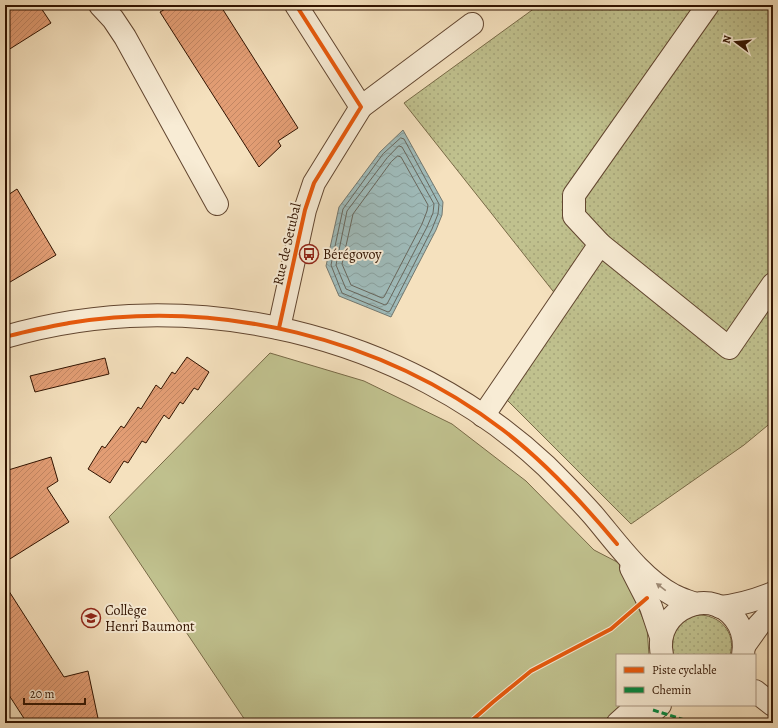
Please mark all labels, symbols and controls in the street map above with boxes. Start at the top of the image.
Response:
north arrow [716,22,756,62]
text: N [719,33,735,45]
street label: Rue de Setubal [268,200,306,287]
bus stop icon: Bérégovoy [298,243,320,265]
place label: Bérégovoy [323,245,382,264]
one-way arrow [655,583,666,591]
place label: Collège Henri Baumont [105,601,195,636]
school or university icon: Collège Henri Baumont [80,607,102,629]
legend [616,654,756,706]
text: Piste cyclable [652,662,717,678]
scale bar [24,680,85,706]
text: Chemin [652,682,692,698]
text: 20 m [30,686,54,702]

